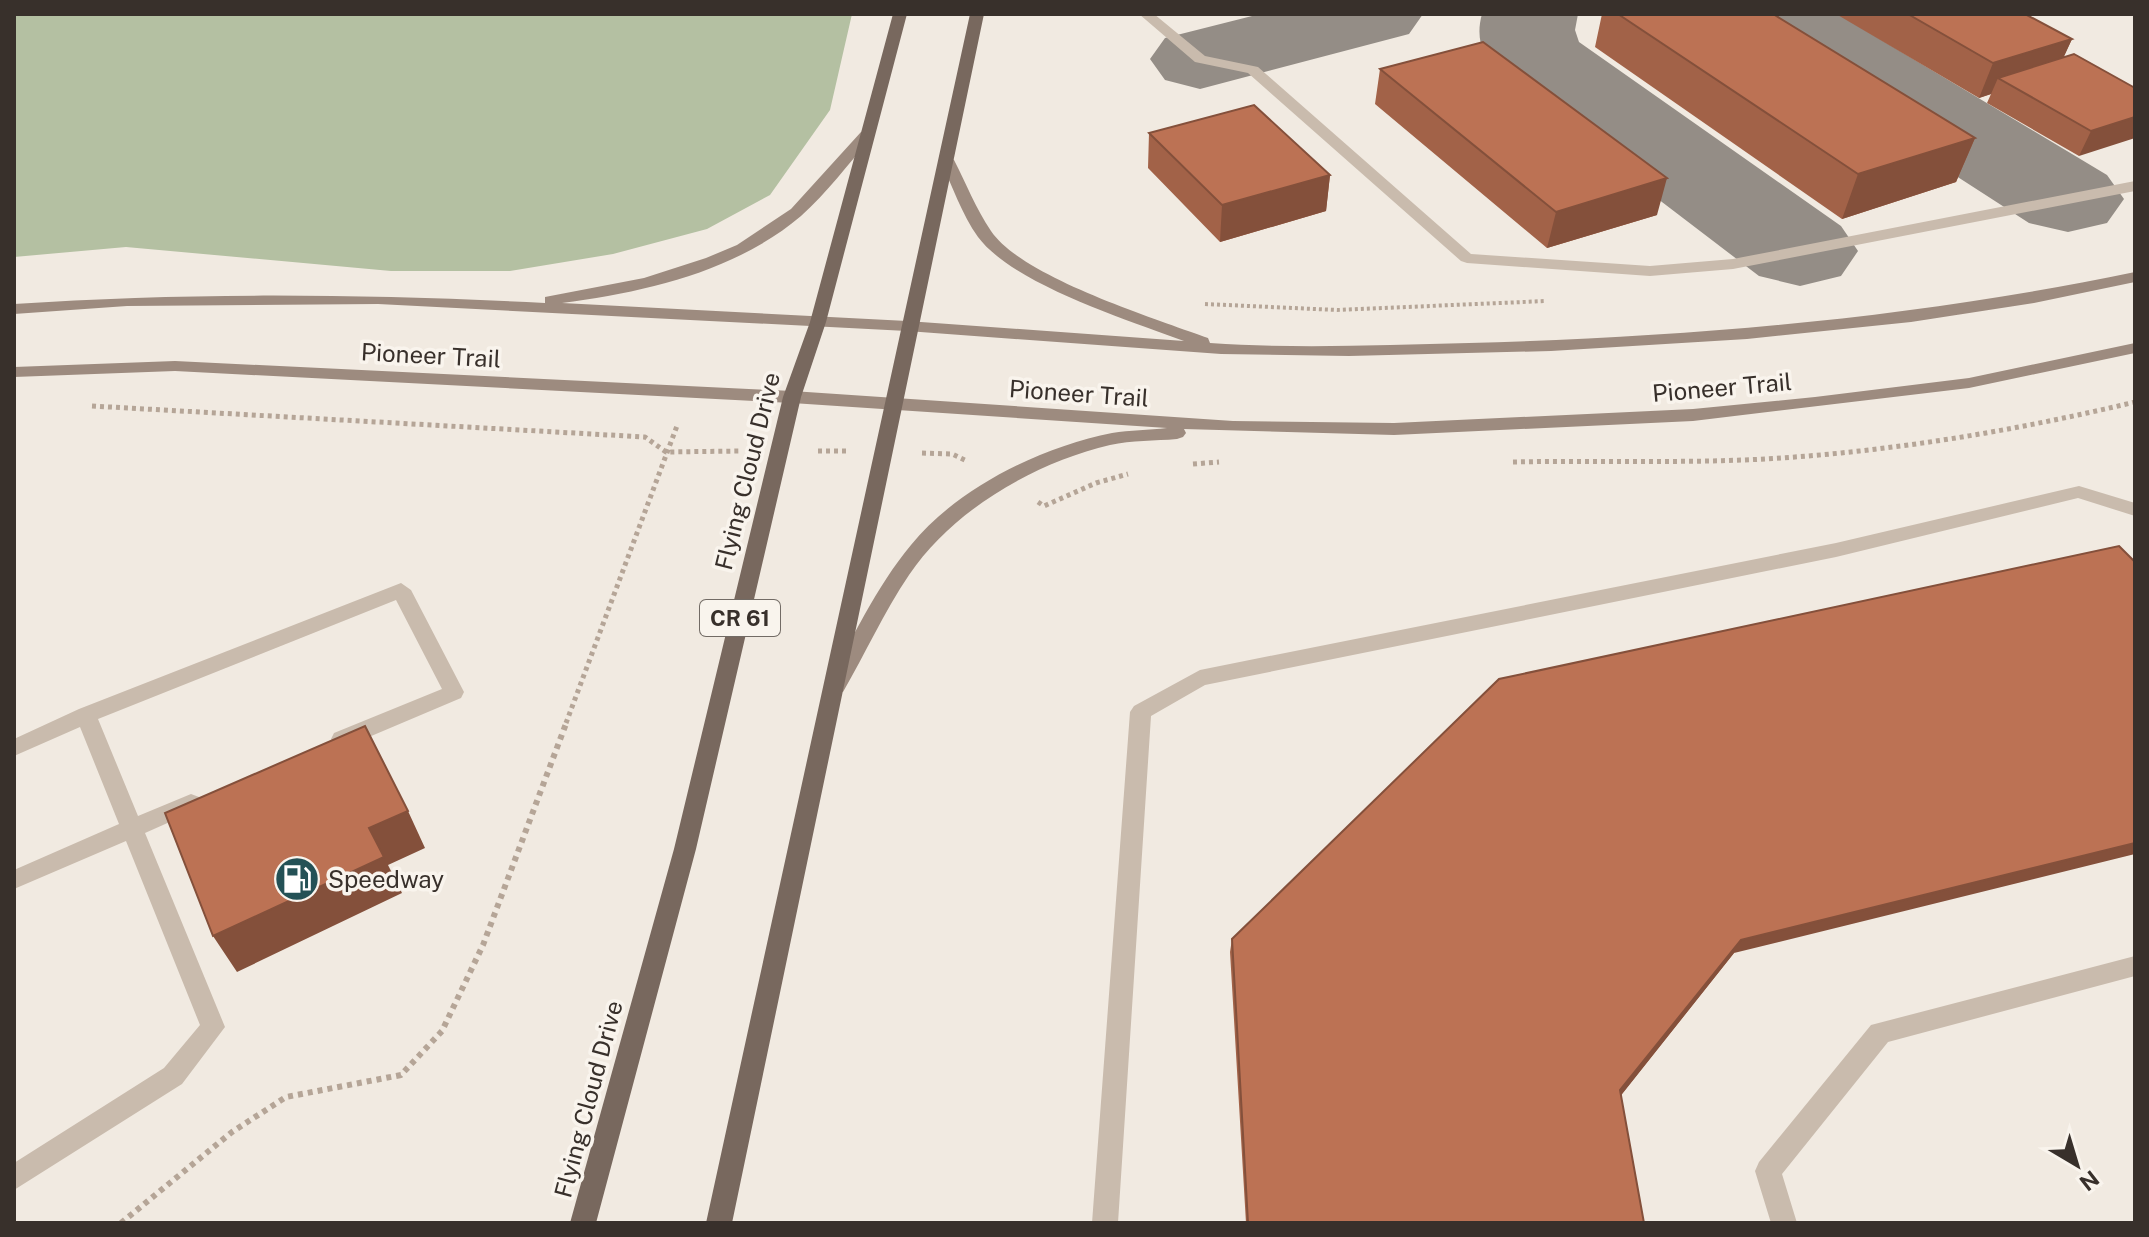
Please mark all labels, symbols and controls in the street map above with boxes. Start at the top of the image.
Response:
street label: Pioneer Trail [360,337,502,373]
street label: Pioneer Trail [1651,367,1793,407]
street label: Flying Cloud Drive [709,369,785,573]
street label: Pioneer Trail [1008,374,1150,412]
road number: CR 61 [700,600,780,636]
fuel station icon: Speedway [273,855,321,903]
place label: Speedway [328,865,444,893]
street label: Flying Cloud Drive [548,997,628,1201]
north arrow [2037,1125,2117,1205]
text: N [2075,1165,2104,1196]

